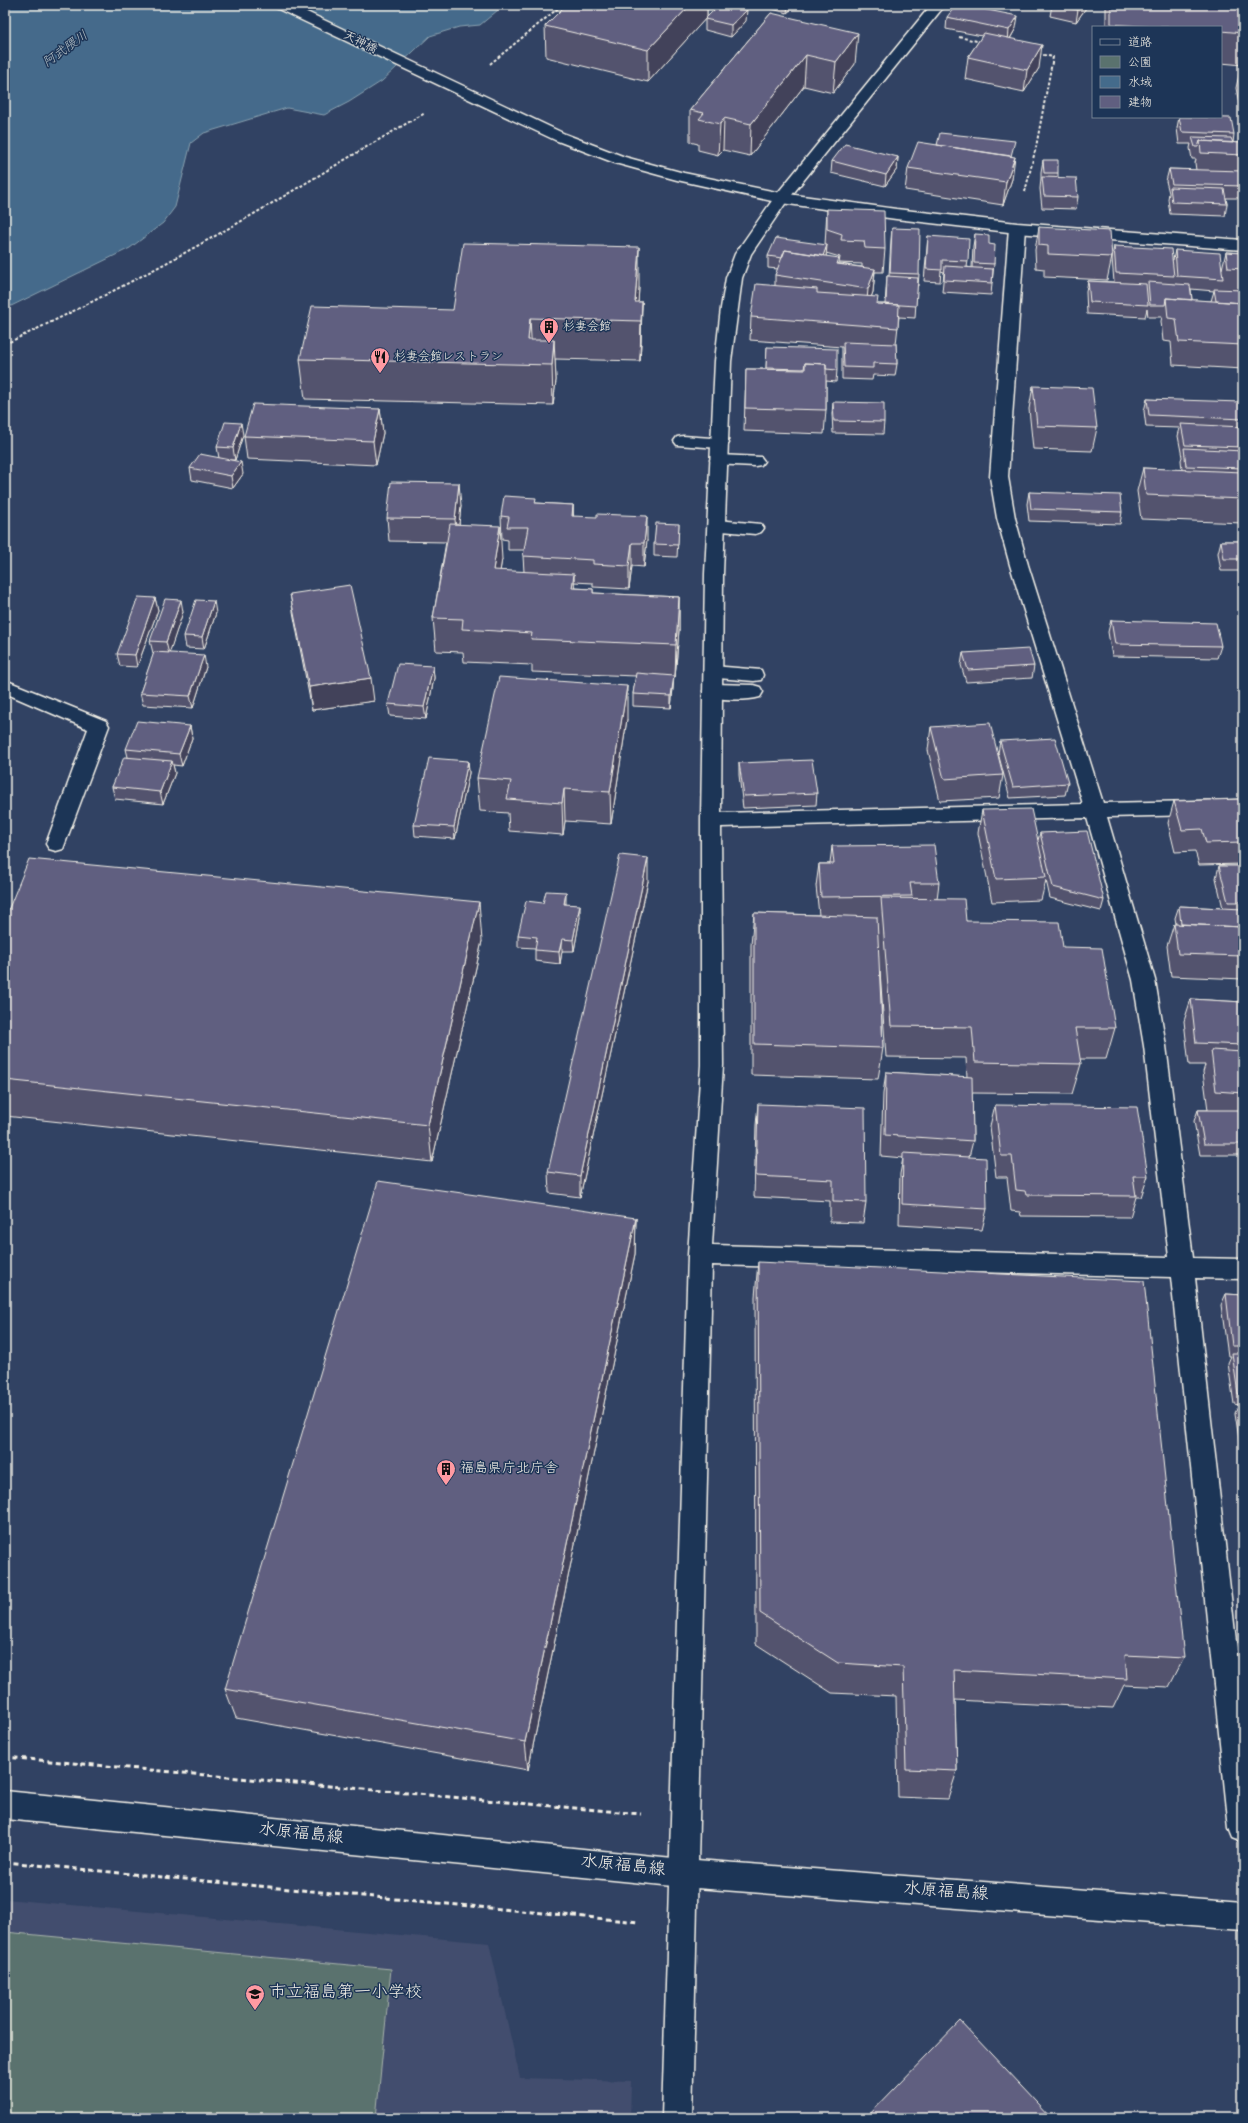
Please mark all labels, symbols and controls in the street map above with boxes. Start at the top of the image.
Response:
legend [1092,26,1222,118]
water label: 阿武隈川 [39,27,93,73]
street label: 天神橋 [340,27,380,59]
text: 道路 [1128,35,1152,52]
text: 公園 [1128,55,1152,72]
text: 水域 [1128,75,1152,92]
text: 建物 [1128,95,1152,112]
building icon: 杉妻会館 [538,316,560,344]
place label: 杉妻会館 [563,319,611,336]
restaurant icon: 杉妻会館レストラン [369,346,391,374]
place label: 杉妻会館レストラン [394,349,503,366]
building icon: 福島県庁北庁舎 [435,1458,457,1486]
place label: 福島県庁北庁舎 [460,1459,558,1479]
street label: 水原福島線 [257,1819,345,1851]
street label: 水原福島線 [579,1851,667,1883]
street label: 水原福島線 [903,1878,989,1908]
place label: 市立福島第一小学校 [269,1982,422,2006]
school or university icon: 市立福島第一小学校 [244,1983,266,2011]

